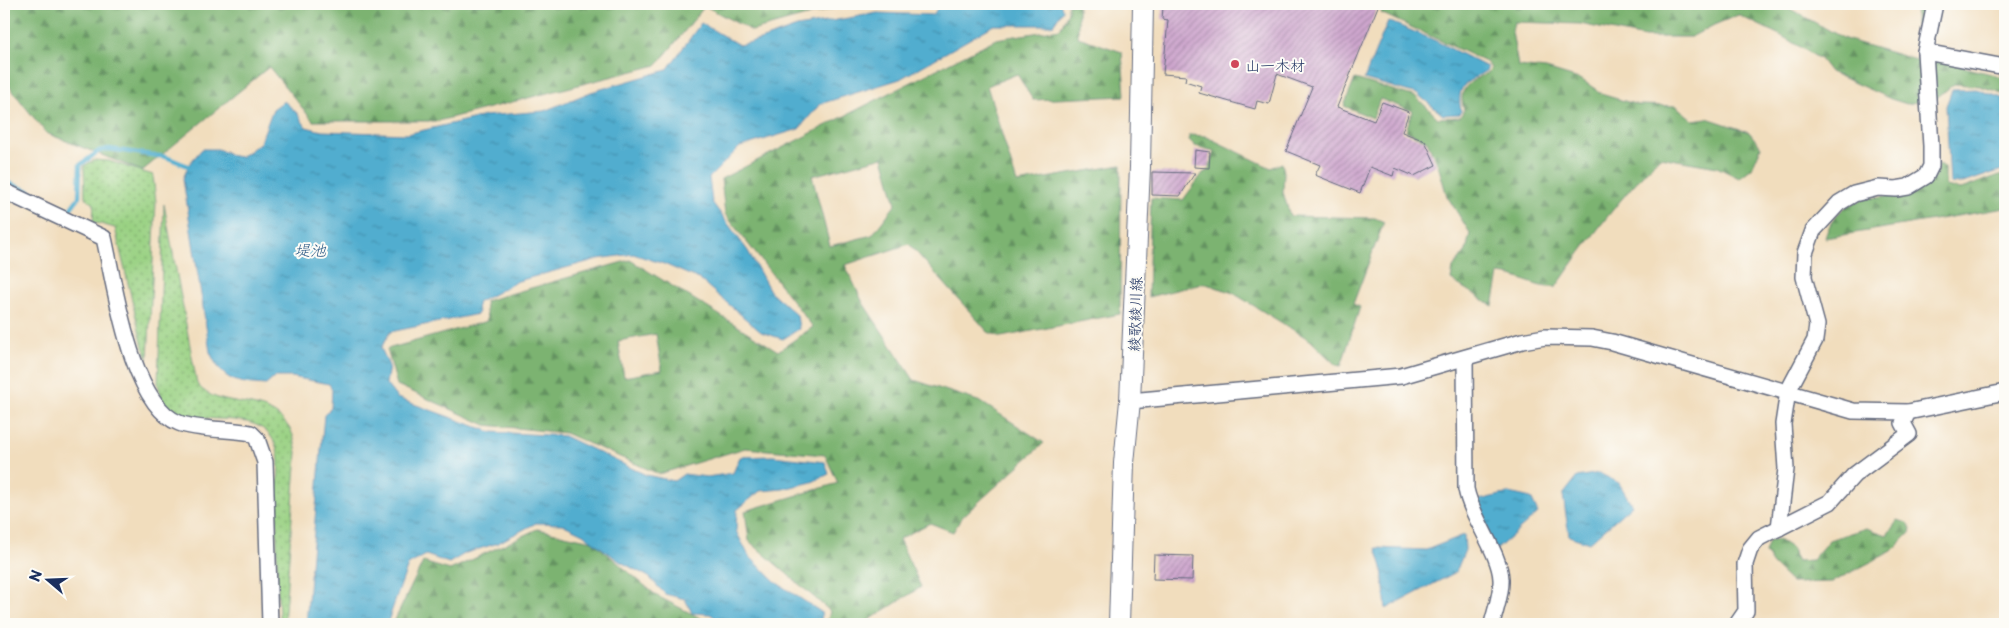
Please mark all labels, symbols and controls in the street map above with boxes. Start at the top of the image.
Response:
place label: 山一木材 [1245,53,1305,76]
marker: 山一木材 [1229,58,1241,70]
water label: 堤池 [294,237,327,261]
street label: 綾歌綾川線 [1121,276,1147,352]
north arrow [22,556,72,606]
text: N [24,567,47,584]

